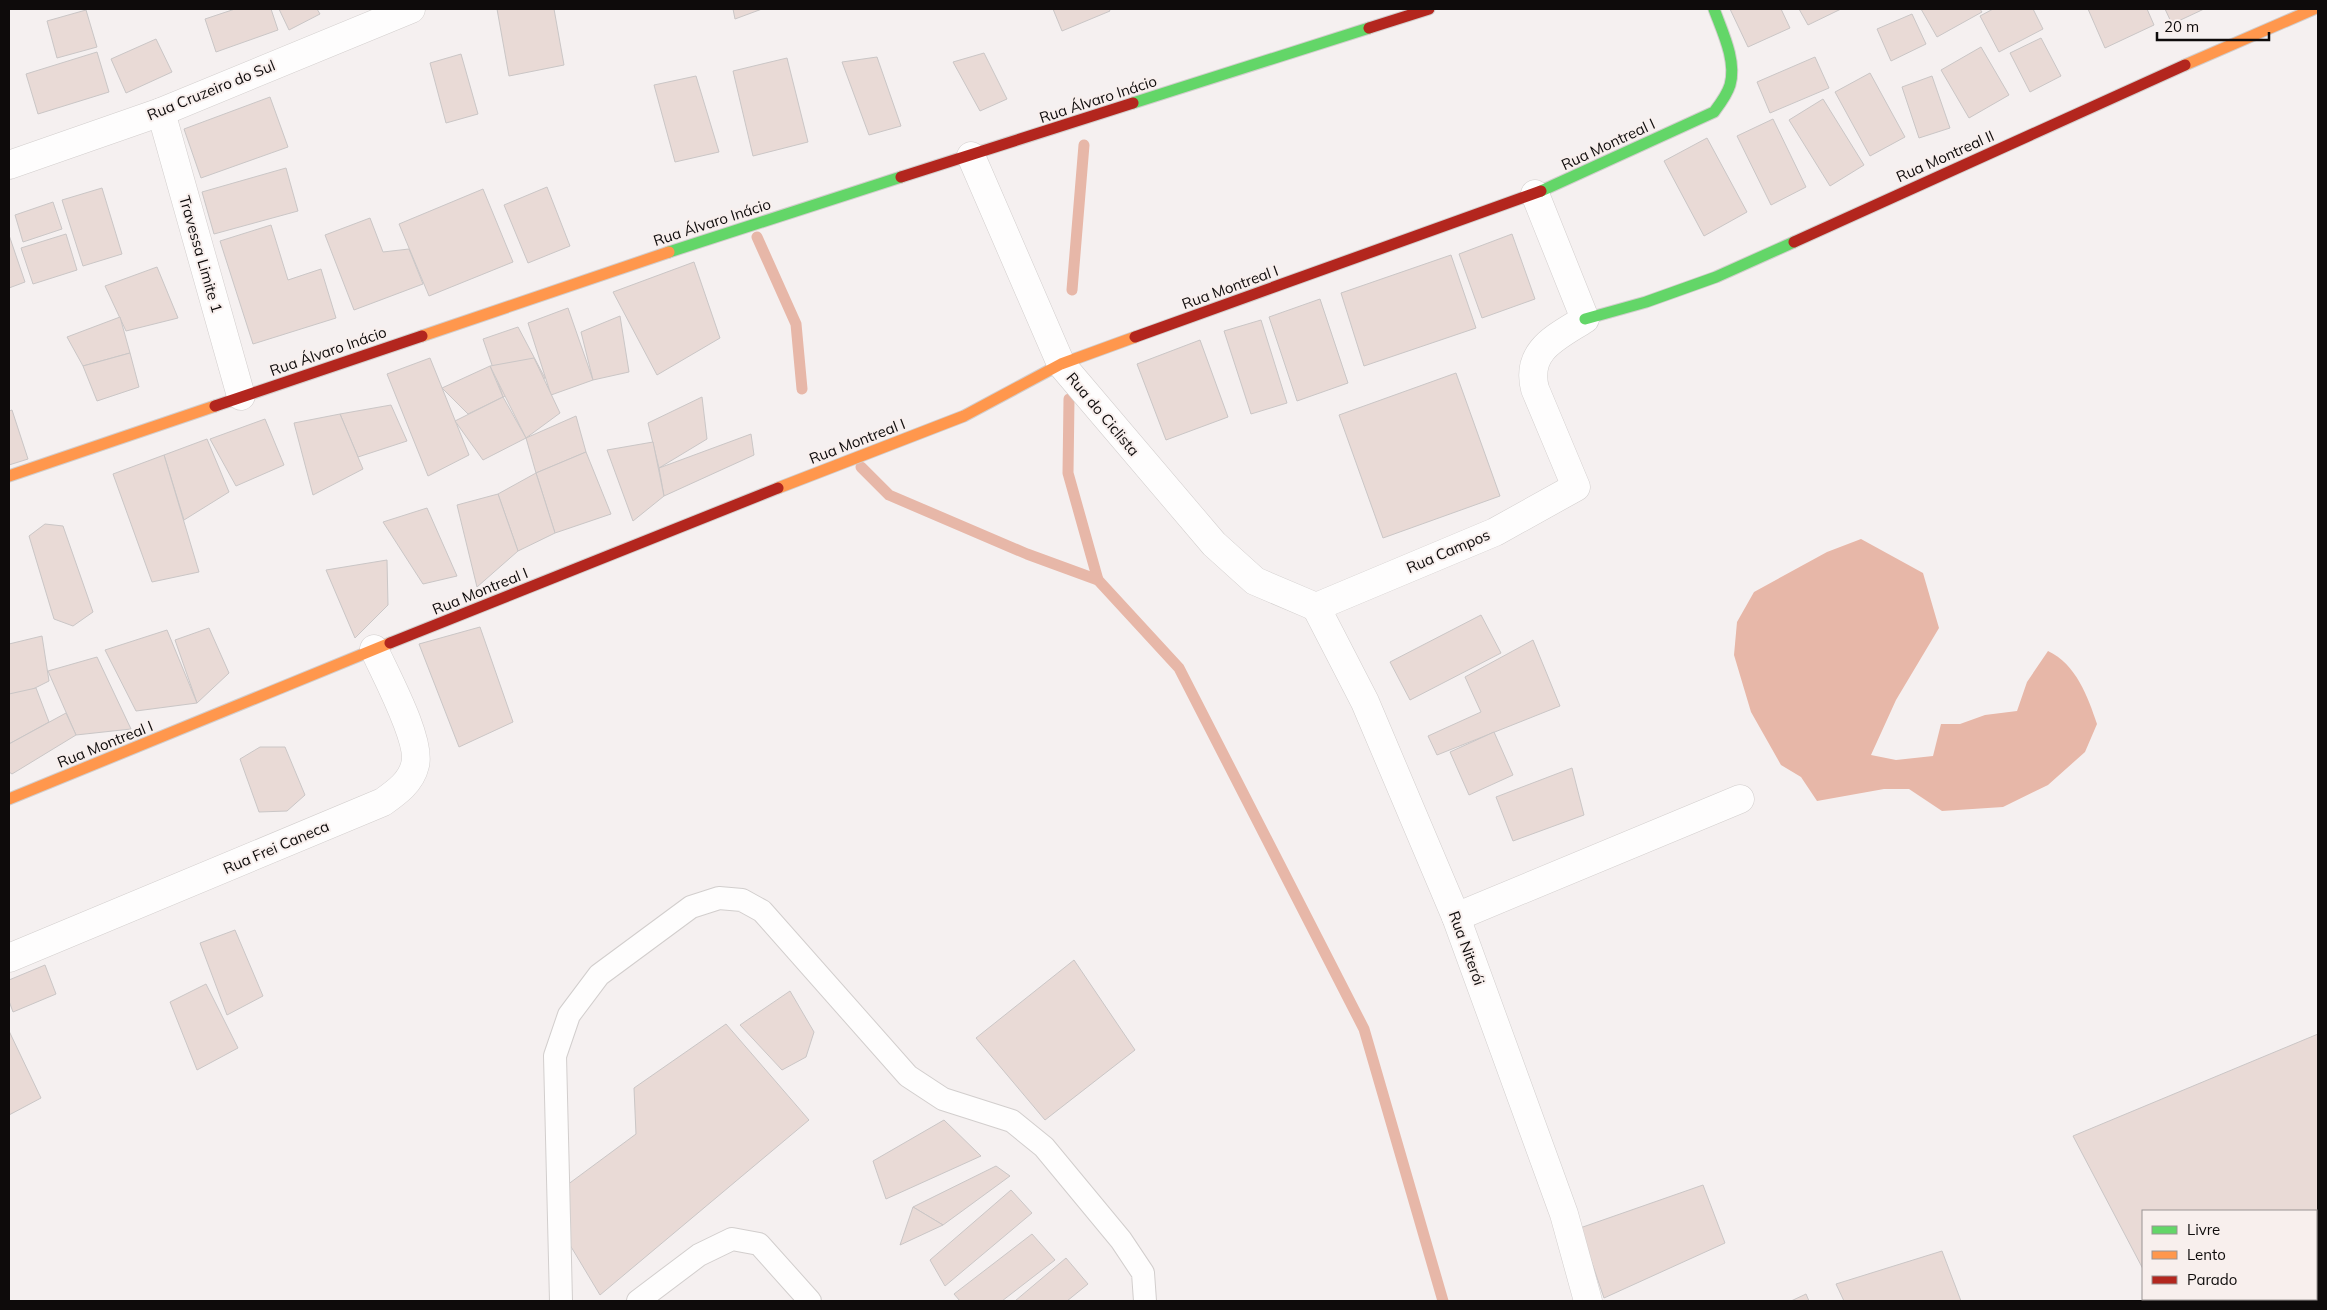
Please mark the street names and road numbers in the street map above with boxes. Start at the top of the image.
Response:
street label: Rua Cruzeiro do Sul [144,56,278,124]
street label: Rua Álvaro Inácio [1037,71,1159,127]
street label: Rua Montreal I [1558,114,1658,174]
street label: Rua Montreal II [1893,126,1997,186]
street label: Travessa Limite 1 [175,193,227,315]
street label: Rua Álvaro Inácio [651,194,773,250]
street label: Rua Montreal I [1179,261,1281,313]
street label: Rua Álvaro Inácio [267,322,389,380]
street label: Rua do Ciclista [1062,368,1144,460]
street label: Rua Montreal I [806,414,908,468]
street label: Rua Campos [1403,525,1493,577]
street label: Rua Montreal I [429,563,531,619]
street label: Rua Montreal I [54,716,156,772]
street label: Rua Frei Caneca [220,816,332,878]
street label: Rua Niterói [1445,908,1489,988]

